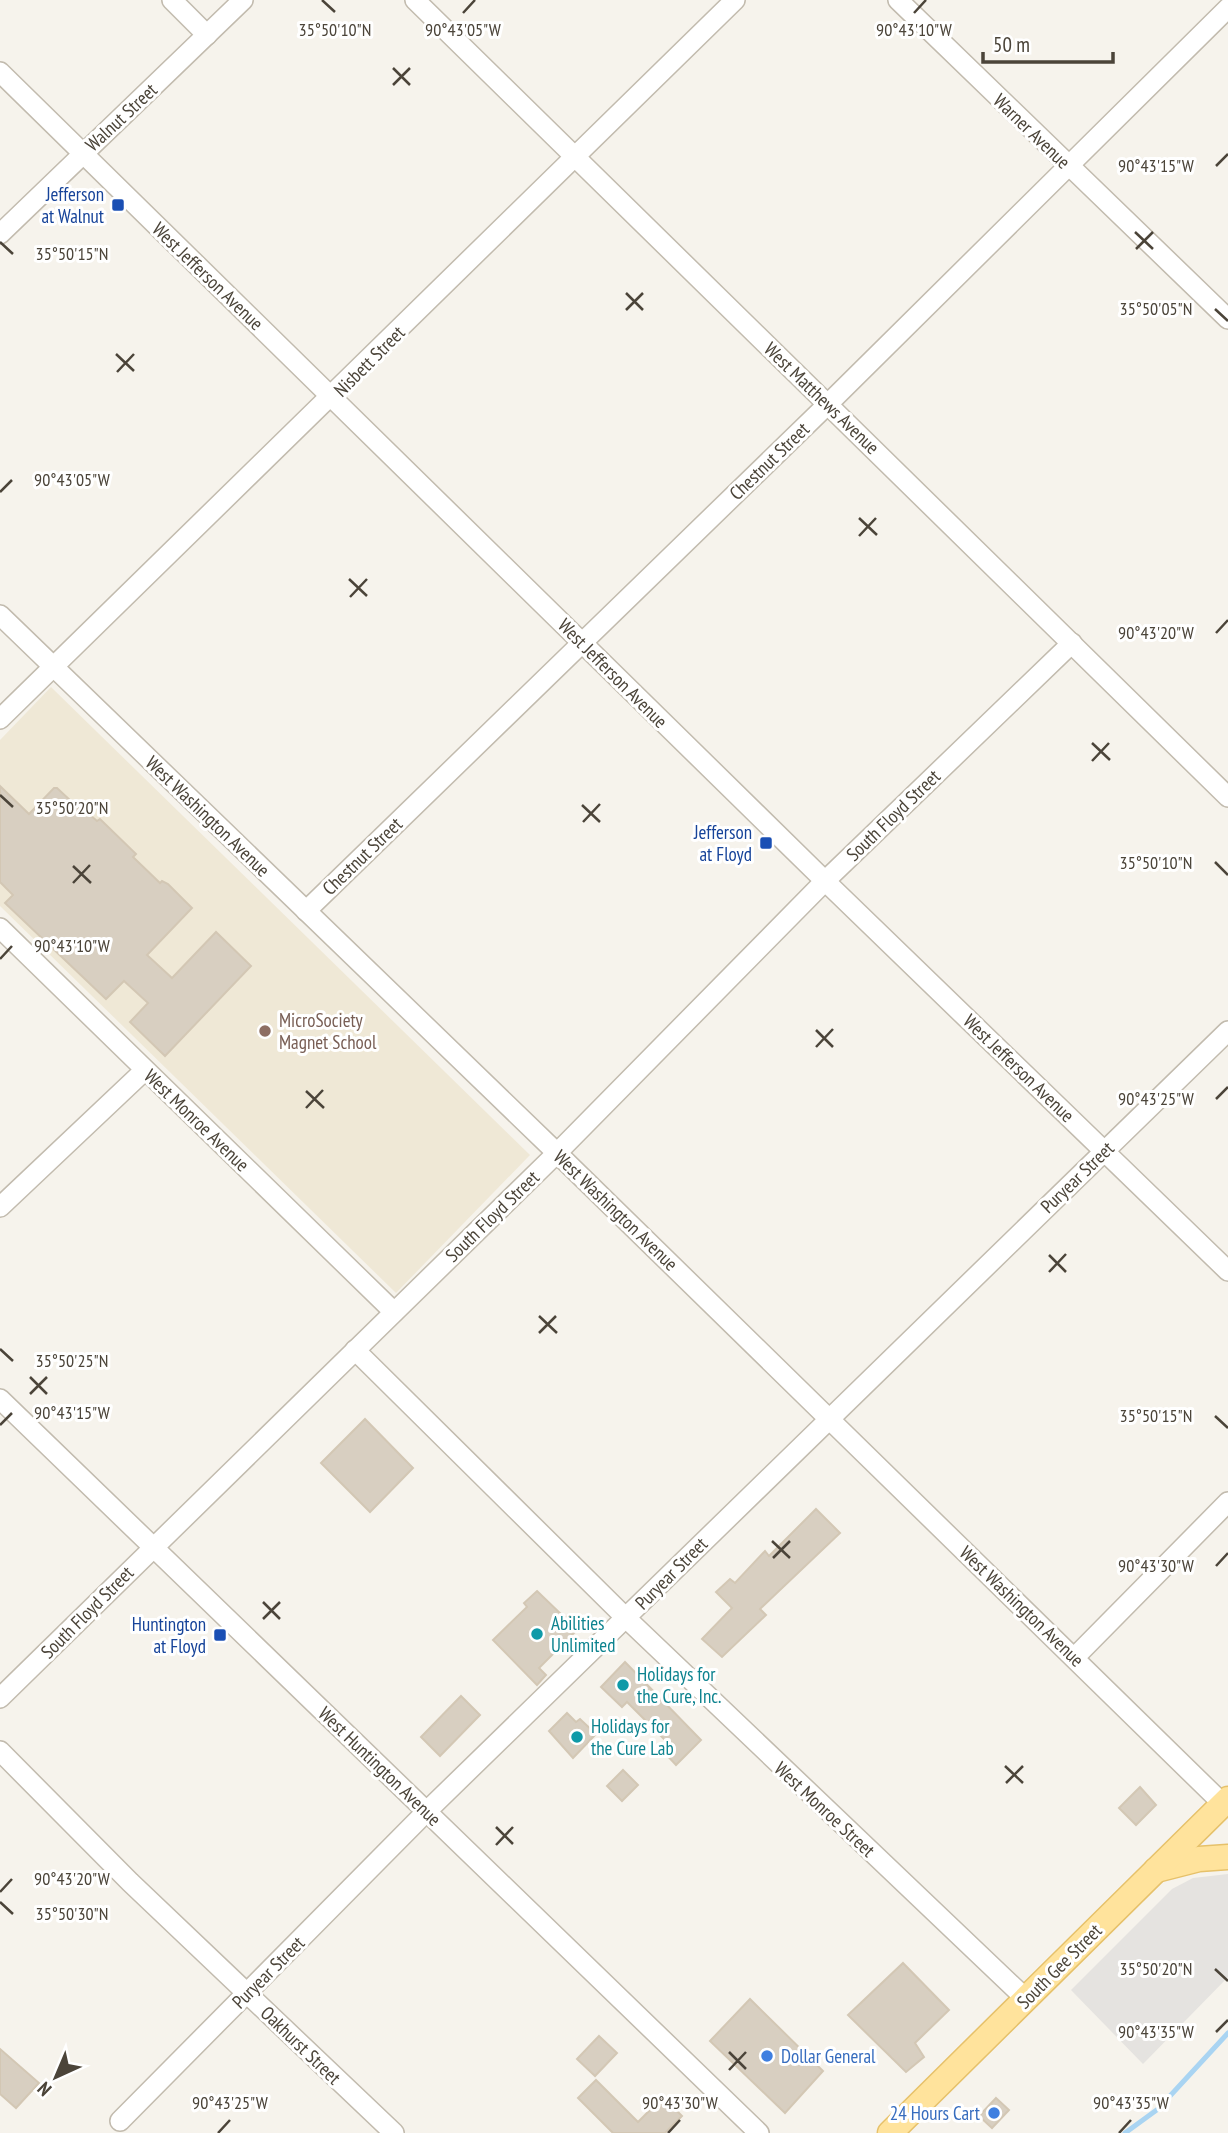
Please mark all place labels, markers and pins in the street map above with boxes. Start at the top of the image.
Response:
place label: Jefferson at Walnut [41,182,105,228]
marker: Jefferson at Walnut [110,197,126,213]
place label: Jefferson at Floyd [693,820,752,866]
marker: Jefferson at Floyd [758,835,774,851]
place label: MicroSociety Magnet School [279,1008,377,1054]
marker: MicroSociety Magnet School [257,1023,273,1039]
place label: Abilities Unlimited [551,1611,615,1657]
place label: Huntington at Floyd [132,1612,206,1658]
marker: Abilities Unlimited [529,1626,545,1642]
marker: Huntington at Floyd [212,1627,228,1643]
place label: Holidays for the Cure, Inc. [637,1662,721,1708]
marker: Holidays for the Cure, Inc. [615,1677,631,1693]
place label: Holidays for the Cure Lab [591,1714,674,1760]
marker: Holidays for the Cure Lab [569,1729,585,1745]
place label: Dollar General [781,2044,876,2068]
marker: Dollar General [759,2048,775,2064]
place label: 24 Hours Cart [890,2101,981,2125]
marker: 24 Hours Cart [986,2105,1002,2121]

